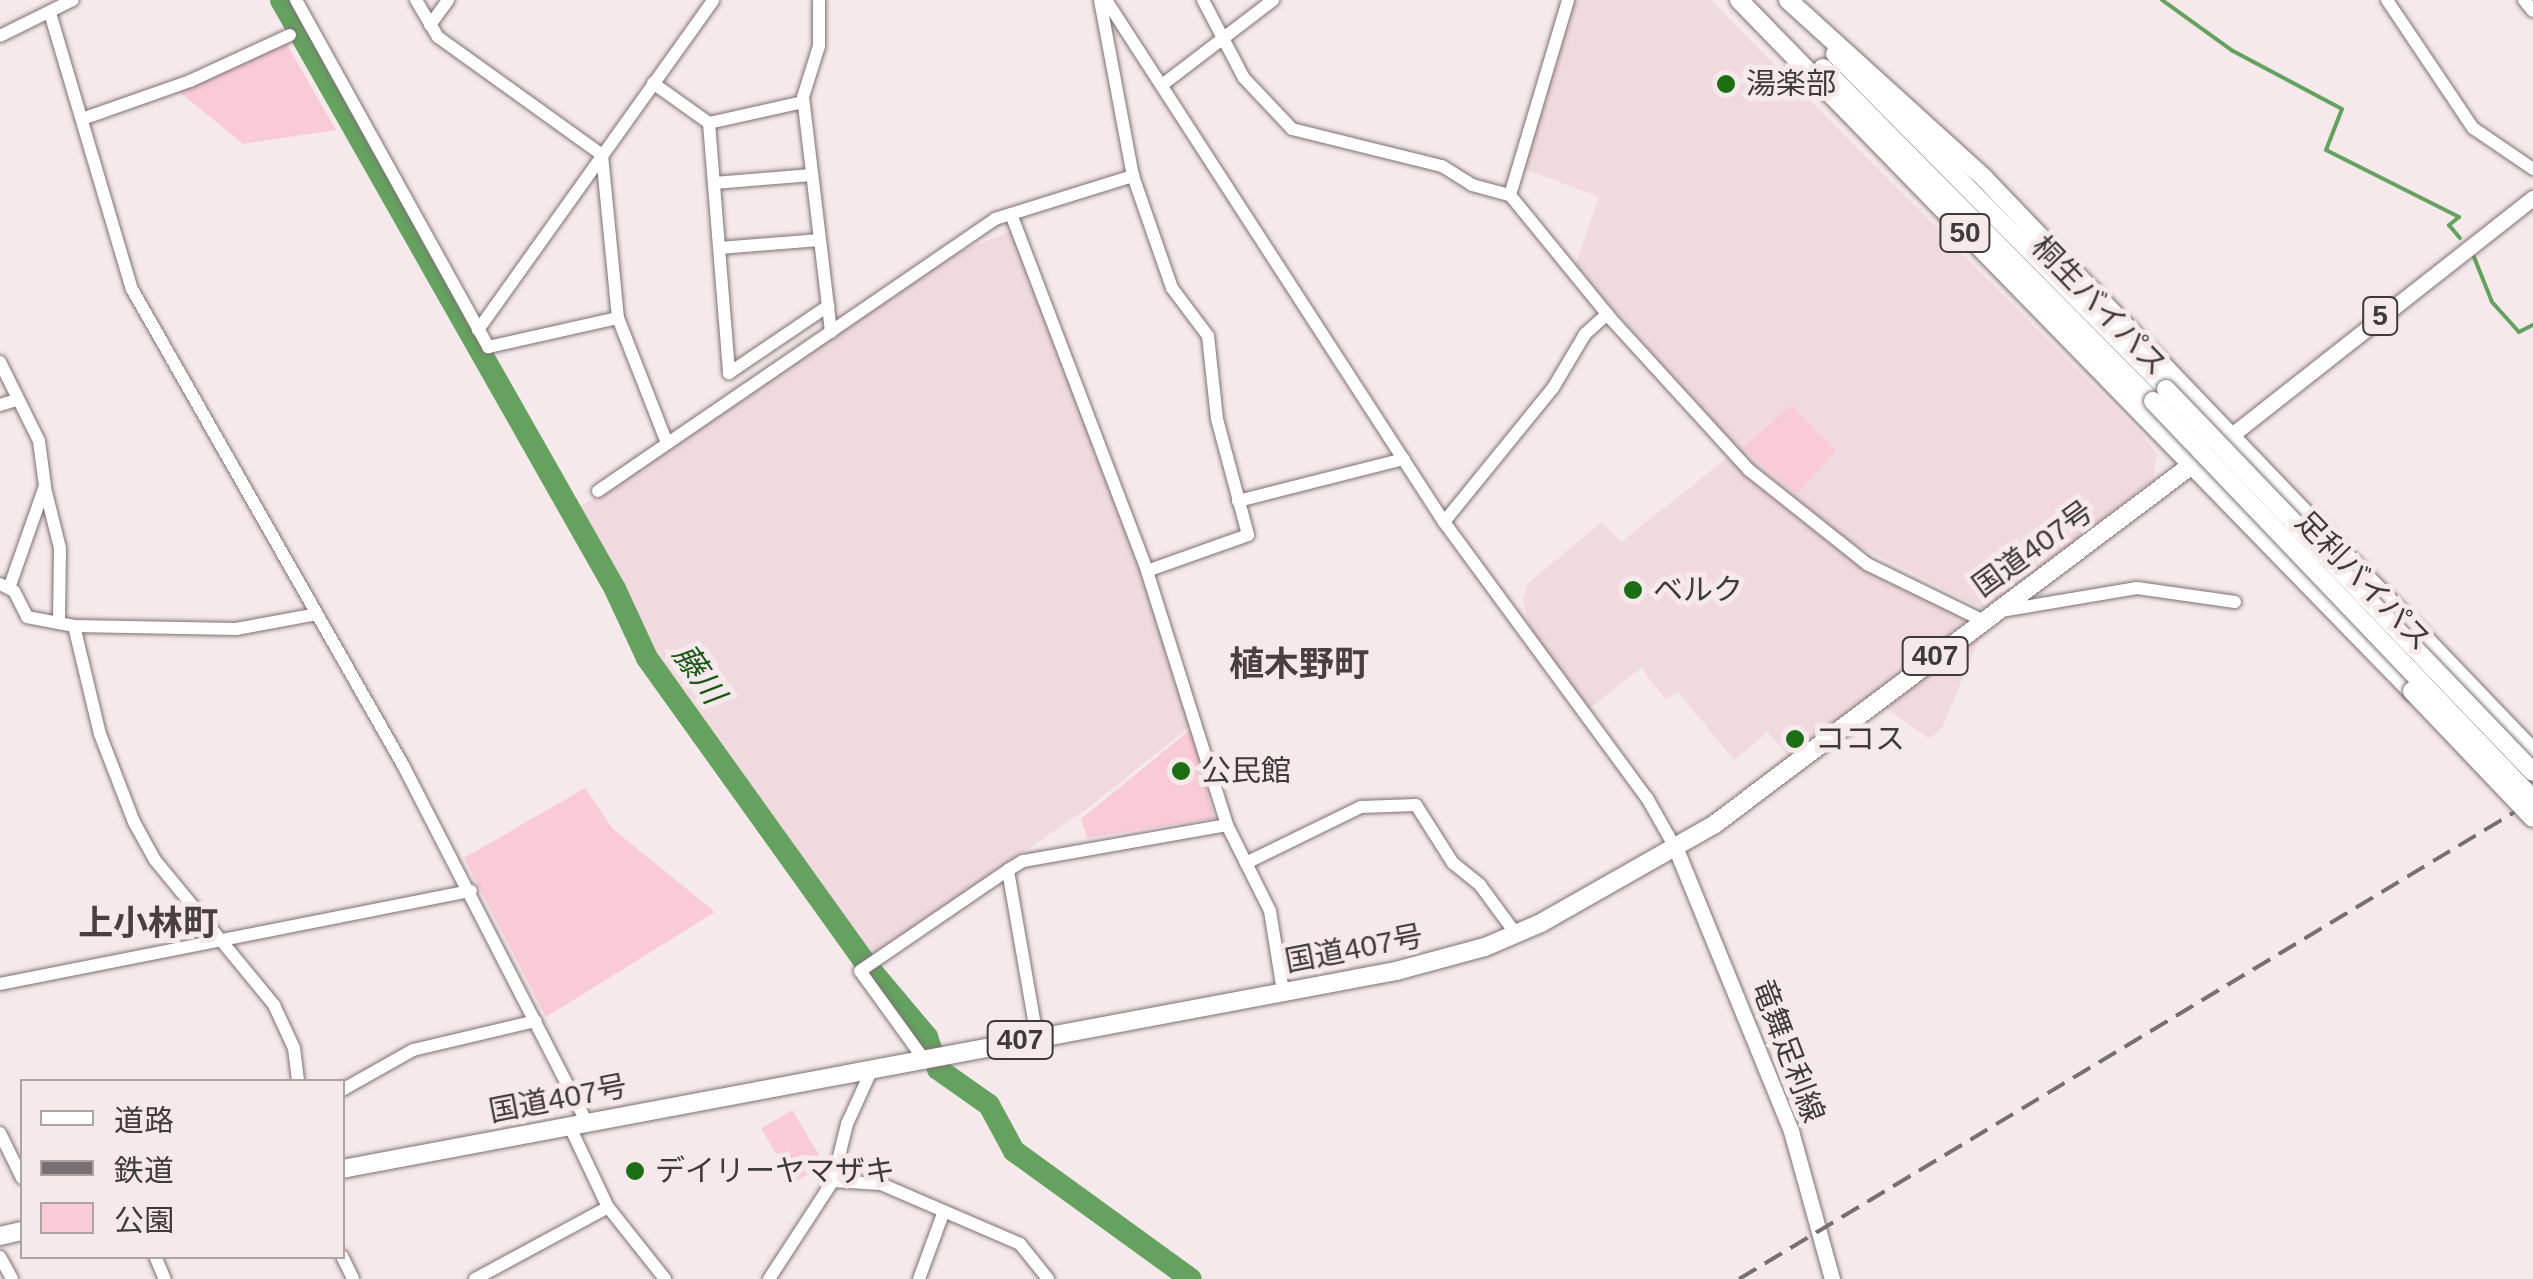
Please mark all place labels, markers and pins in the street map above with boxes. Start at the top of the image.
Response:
place label: 湯楽部 [1746,66,1836,102]
marker: 湯楽部 [1715,73,1737,95]
place label: ベルク [1653,572,1743,608]
marker: ベルク [1622,579,1644,601]
place label: ココス [1815,721,1905,757]
marker: ココス [1784,728,1806,750]
place label: 公民館 [1201,753,1291,789]
marker: 公民館 [1170,760,1192,782]
place label: デイリーヤマザキ [655,1153,895,1189]
marker: デイリーヤマザキ [624,1160,646,1182]

